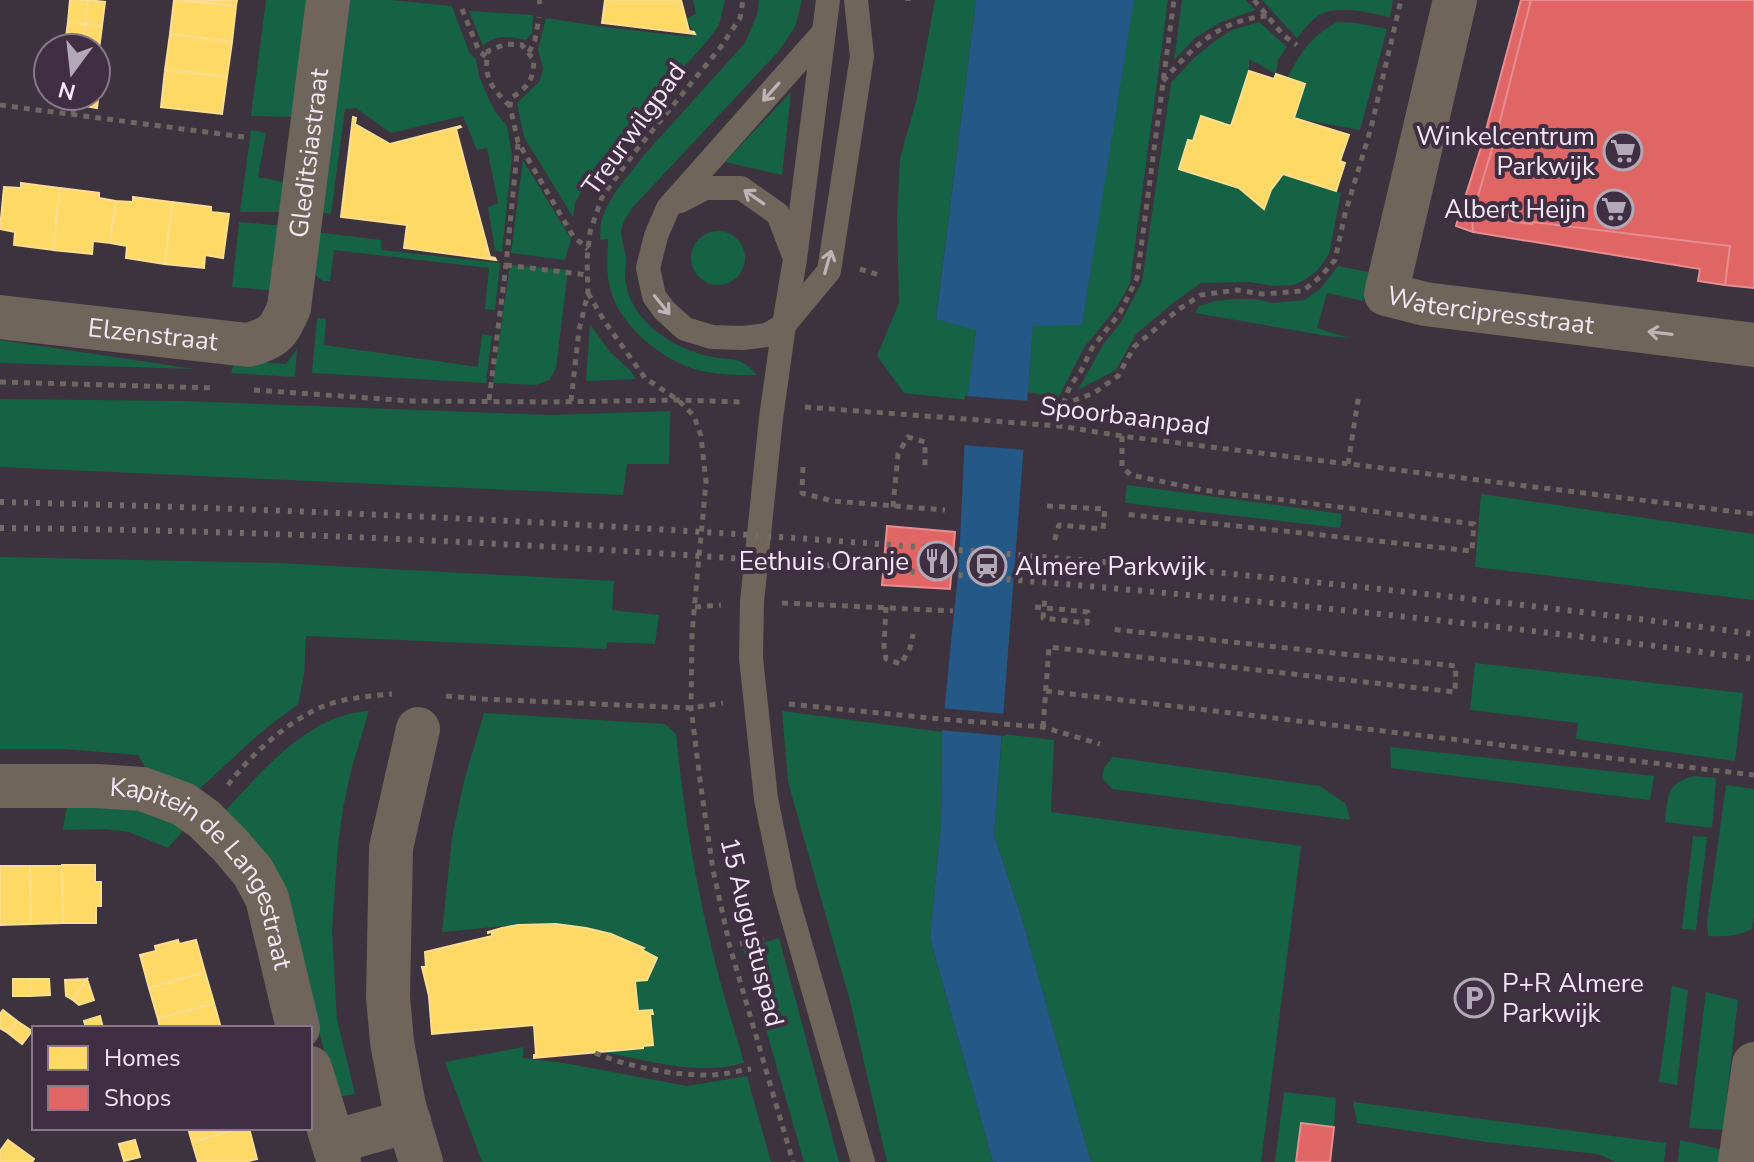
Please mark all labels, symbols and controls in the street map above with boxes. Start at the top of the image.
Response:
north arrow [32,32,112,112]
street label: Treurwilgpad [574,56,694,202]
street label: Gleditsiastraat [281,66,337,240]
text: N [55,74,79,107]
one-way arrow [763,82,781,102]
place label: Winkelcentrum Parkwijk [1416,119,1596,184]
supermarket icon: Winkelcentrum Parkwijk [1602,130,1644,172]
supermarket icon: Albert Heijn [1593,188,1635,230]
one-way arrow [743,189,765,205]
place label: Albert Heijn [1444,192,1586,227]
one-way arrow [822,250,837,276]
street label: Watercipresstraat [1383,277,1597,343]
one-way arrow [653,295,671,315]
street label: Elzenstraat [86,310,221,359]
one-way arrow [1648,325,1673,340]
street label: Spoorbaanpad [1038,388,1212,444]
restaurant icon: Eethuis Oranje [916,540,958,582]
place label: Eethuis Oranje [739,544,909,579]
station icon: Almere Parkwijk [966,545,1008,587]
place label: Almere Parkwijk [1015,549,1207,584]
street label: Kapitein de Langestraat [109,769,301,974]
street label: 15 Augustuspad [712,834,792,1030]
place label: P+R Almere Parkwijk [1502,966,1644,1031]
parking icon: P+R Almere Parkwijk [1453,977,1495,1019]
legend [32,1026,312,1130]
text: Homes [104,1042,180,1074]
text: Shops [104,1082,171,1114]

